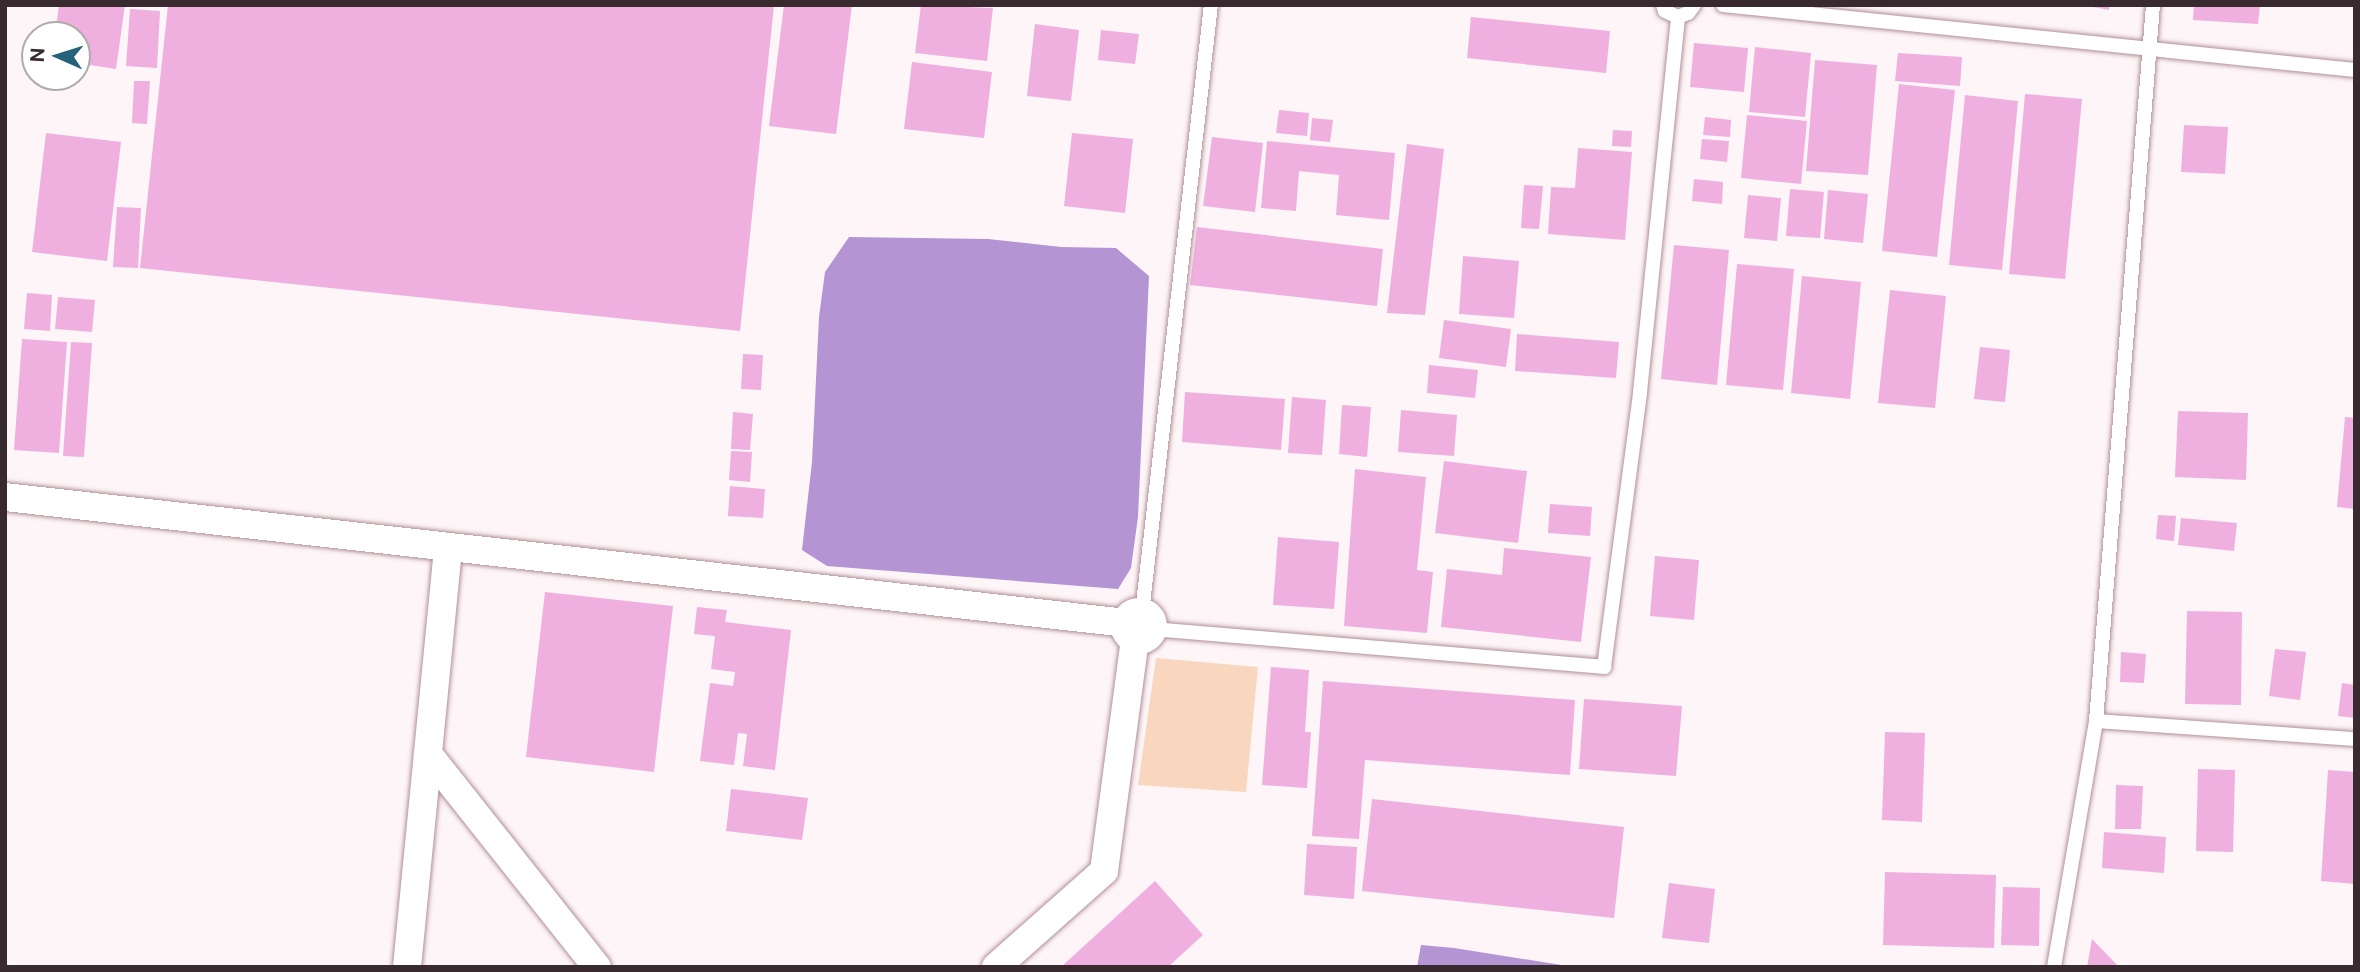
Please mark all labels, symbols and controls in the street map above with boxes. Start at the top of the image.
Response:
north arrow [21,21,91,91]
text: N [26,47,48,63]

